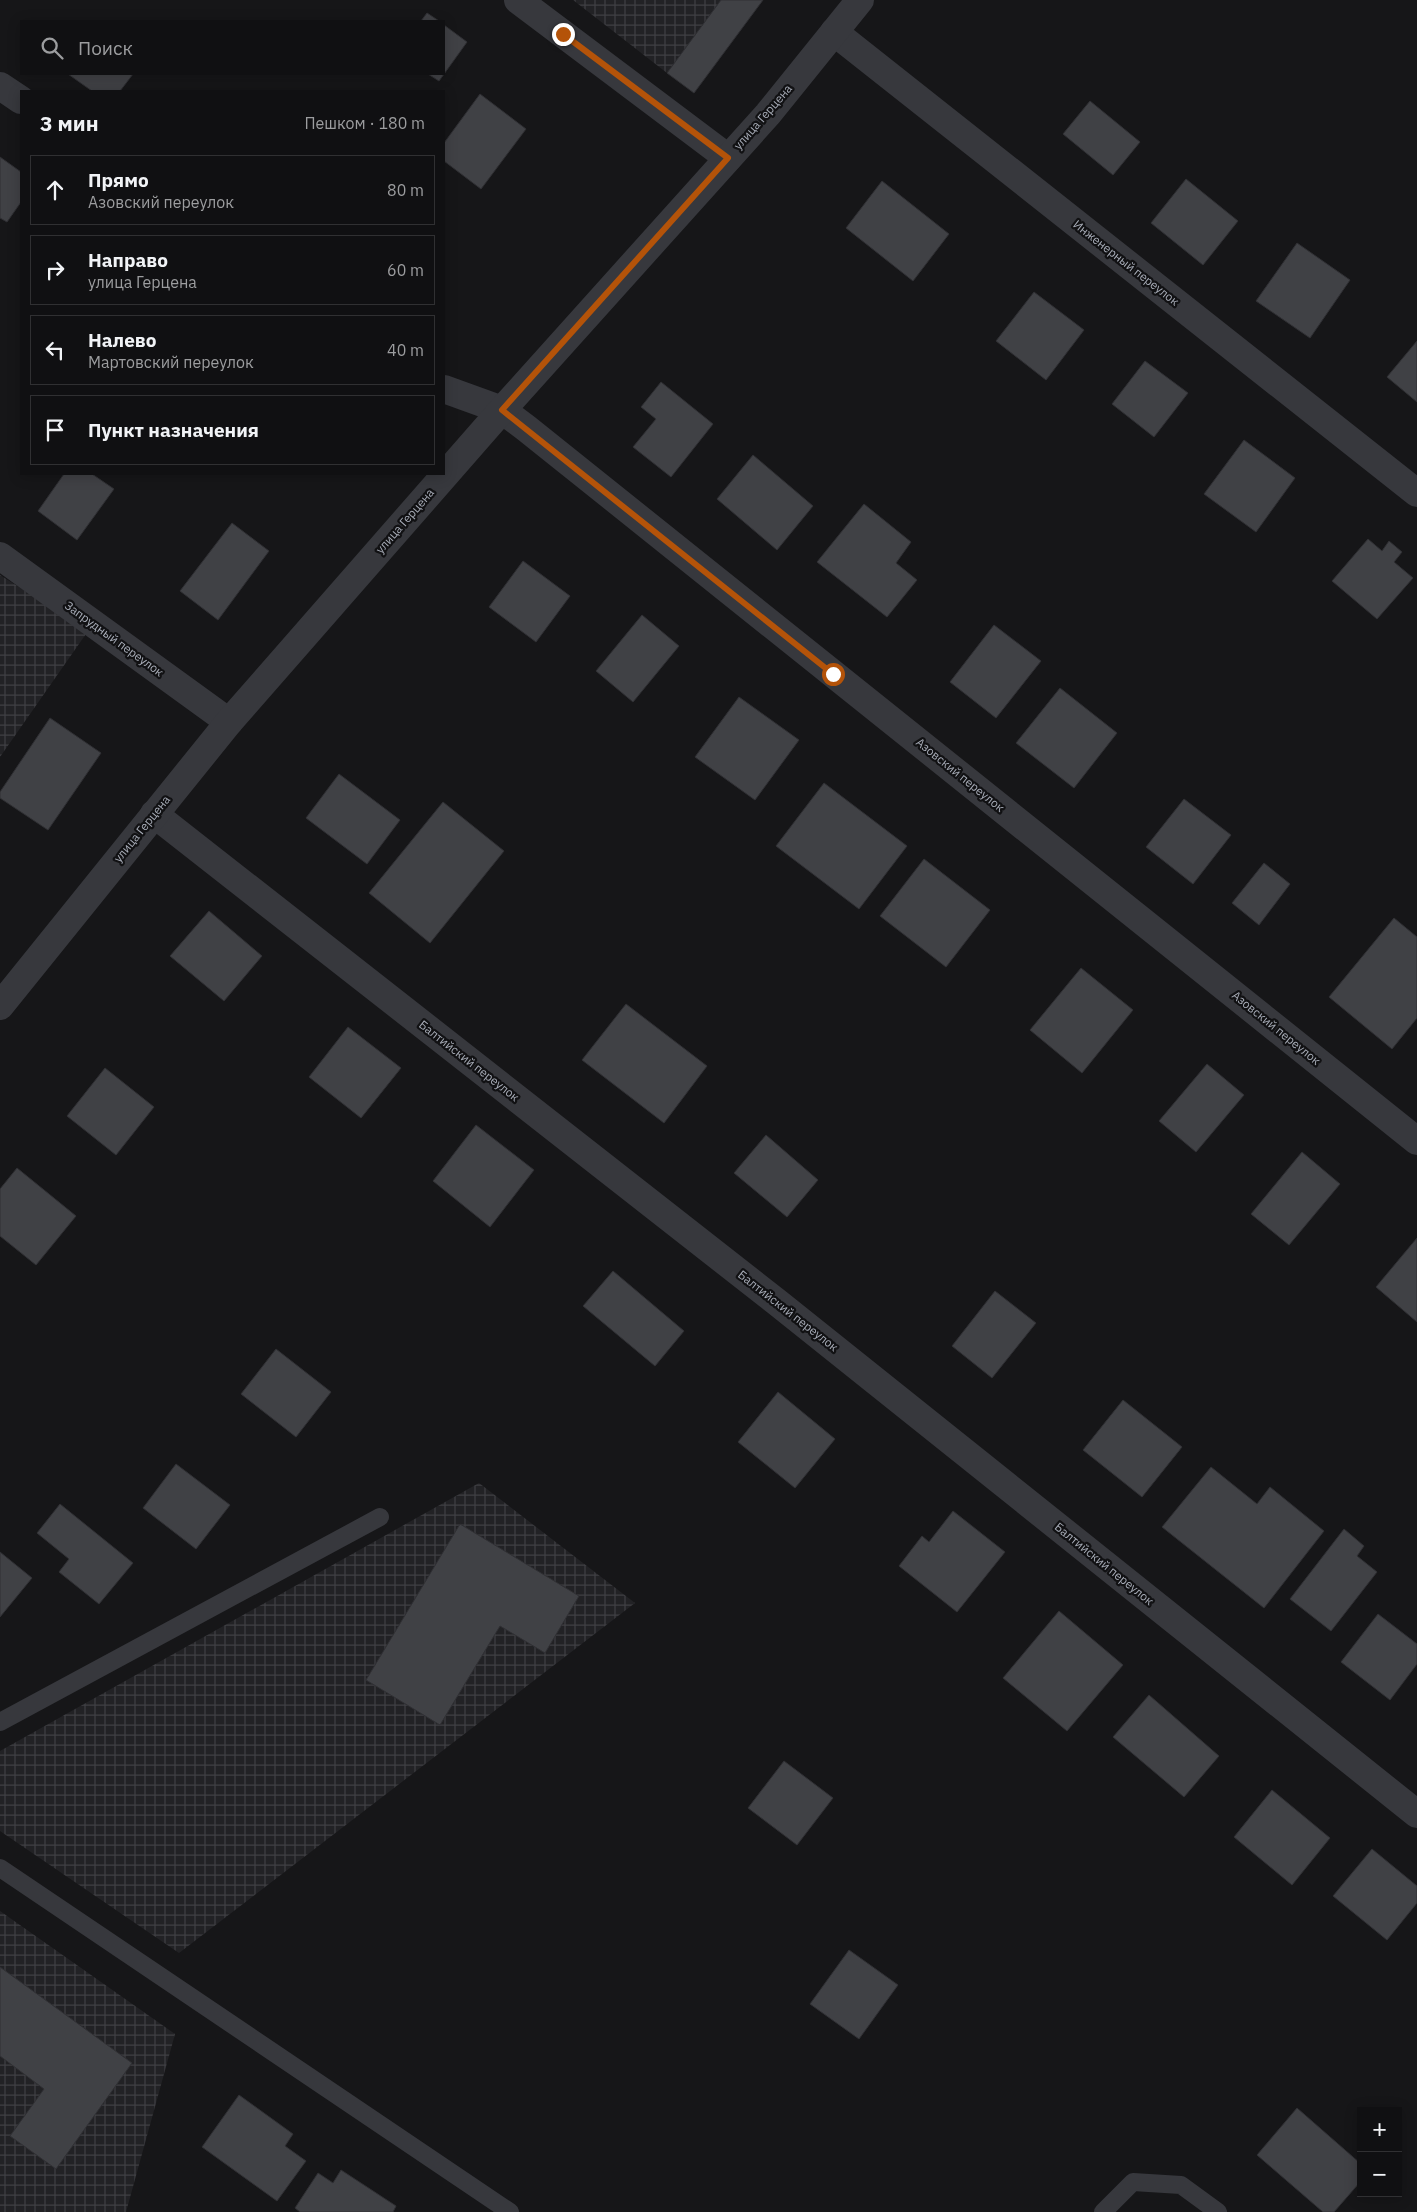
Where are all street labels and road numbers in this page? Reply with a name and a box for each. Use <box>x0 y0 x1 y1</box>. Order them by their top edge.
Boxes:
street label: улица Герцена <box>730 80 795 152</box>
street label: Инженерный переулок <box>1070 217 1183 309</box>
street label: улица Герцена <box>372 484 437 556</box>
street label: Запрудный переулок <box>62 598 167 680</box>
street label: Азовский переулок <box>913 734 1008 815</box>
street label: улица Герцена <box>110 792 174 865</box>
street label: Азовский переулок <box>1229 987 1324 1068</box>
street label: Балтийский переулок <box>416 1017 523 1105</box>
street label: Балтийский переулок <box>735 1267 842 1355</box>
street label: Балтийский переулок <box>1052 1519 1157 1608</box>

